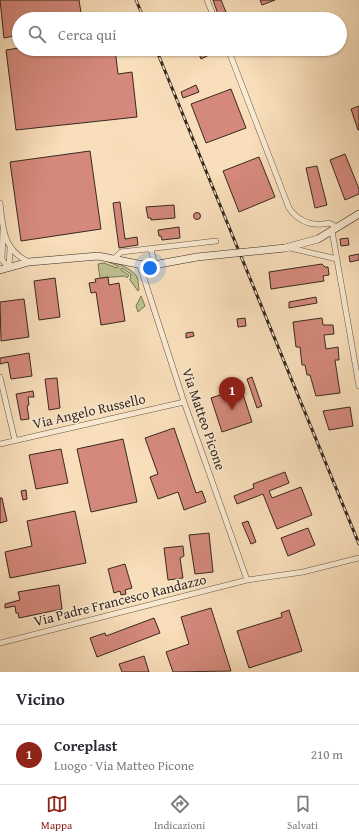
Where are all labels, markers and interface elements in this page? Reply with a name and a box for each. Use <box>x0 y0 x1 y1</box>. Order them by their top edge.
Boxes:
search box <box>12 12 347 56</box>
icon: search <box>26 23 48 45</box>
text: Cerca qui <box>58 24 116 45</box>
your location <box>140 258 160 278</box>
street label: Via Matteo Picone <box>177 365 231 473</box>
pin: 1 <box>219 377 245 410</box>
street label: Via Angelo Russello <box>31 388 147 434</box>
street label: Via Padre Francesco Randazzo <box>32 569 208 631</box>
text: Vicino <box>16 686 65 711</box>
text: Coreplast <box>54 735 118 756</box>
text: 1 <box>26 745 32 764</box>
text: 210 m <box>311 745 343 764</box>
text: Luogo · Via Matteo Picone <box>54 756 194 775</box>
tab: Mappa <box>41 793 72 833</box>
tab: Indicazioni <box>154 793 205 833</box>
tab: Salvati <box>287 793 318 833</box>

